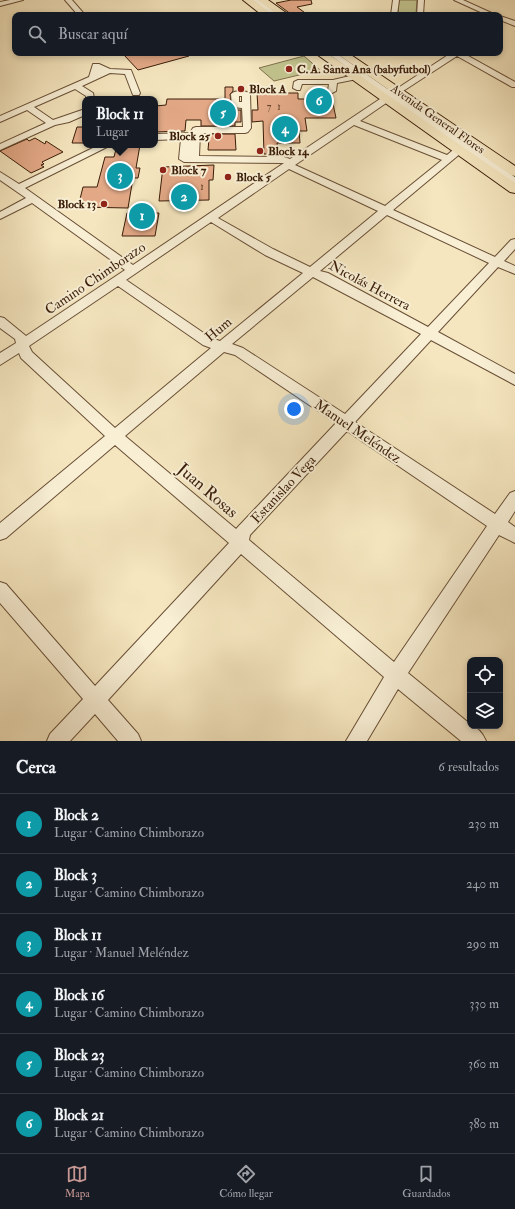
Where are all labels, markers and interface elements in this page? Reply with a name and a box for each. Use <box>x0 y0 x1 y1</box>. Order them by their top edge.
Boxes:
search box <box>12 12 503 56</box>
icon: search <box>26 23 48 45</box>
text: Buscar aquí <box>58 25 127 44</box>
place label: C. A. Santa Ana (babyfutbol) <box>297 62 431 77</box>
marker: C. A. Santa Ana (babyfutbol) <box>284 64 294 74</box>
street label: Avenida General Flores <box>387 81 488 157</box>
place label: Block A <box>249 82 287 97</box>
marker: Block A <box>236 84 246 94</box>
pin: 6 <box>306 86 332 116</box>
popup <box>82 96 158 148</box>
pin: 5 <box>210 98 236 128</box>
house number: 7 <box>267 101 272 113</box>
house number: 1 <box>277 101 281 113</box>
text: Block 11 <box>96 105 144 124</box>
pin: 4 <box>272 114 298 144</box>
text: Lugar <box>96 124 129 140</box>
place label: Block 25 <box>169 129 211 144</box>
marker: Block 25 <box>213 131 223 141</box>
place label: Block 14 <box>268 144 310 159</box>
marker: Block 14 <box>255 146 265 156</box>
pin: 3 <box>107 161 133 191</box>
place label: Block 7 <box>171 163 207 178</box>
marker: Block 7 <box>158 165 168 175</box>
place label: Block 5 <box>236 170 272 185</box>
marker: Block 5 <box>223 172 233 182</box>
house number: 1 <box>200 181 204 193</box>
pin: 2 <box>171 182 197 212</box>
place label: Block 13 <box>57 197 96 212</box>
marker: Block 13 <box>99 199 109 209</box>
pin: 1 <box>129 201 155 231</box>
street label: Camino Chimborazo <box>42 238 149 318</box>
street label: Nicolás Herrera <box>326 257 414 314</box>
street label: Hum <box>202 313 235 345</box>
street label: Manuel Meléndez <box>311 396 405 467</box>
your location <box>284 399 304 419</box>
street label: Estanislao Vega <box>247 451 319 527</box>
street label: Juan Rosas <box>172 458 242 523</box>
map controls <box>467 657 503 729</box>
button: locate <box>467 657 503 693</box>
button: layers <box>467 693 503 729</box>
text: Cerca <box>16 757 56 778</box>
text: 6 resultados <box>438 759 499 775</box>
text: Block 2 <box>54 806 99 825</box>
text: 1 <box>27 816 31 832</box>
text: 230 m <box>468 816 499 832</box>
text: Lugar · Camino Chimborazo <box>54 825 204 841</box>
text: Block 3 <box>54 866 97 885</box>
text: 2 <box>26 876 32 892</box>
text: 240 m <box>466 876 499 892</box>
text: Lugar · Camino Chimborazo <box>54 885 204 901</box>
text: Block 11 <box>54 926 102 945</box>
text: 3 <box>27 936 32 952</box>
text: 290 m <box>466 936 499 952</box>
text: Lugar · Manuel Meléndez <box>54 945 189 961</box>
text: Block 16 <box>54 986 104 1005</box>
text: 4 <box>25 996 33 1012</box>
text: 330 m <box>470 996 499 1012</box>
text: Lugar · Camino Chimborazo <box>54 1005 204 1021</box>
text: Block 23 <box>54 1046 105 1065</box>
text: 5 <box>26 1056 32 1072</box>
text: 360 m <box>468 1056 499 1072</box>
text: Lugar · Camino Chimborazo <box>54 1065 204 1081</box>
text: Block 21 <box>54 1106 104 1125</box>
text: 6 <box>26 1116 32 1132</box>
text: 380 m <box>468 1116 499 1132</box>
text: Lugar · Camino Chimborazo <box>54 1125 204 1141</box>
tab: Mapa <box>65 1163 90 1200</box>
tab: Cómo llegar <box>219 1163 273 1200</box>
tab: Guardados <box>402 1163 450 1200</box>

